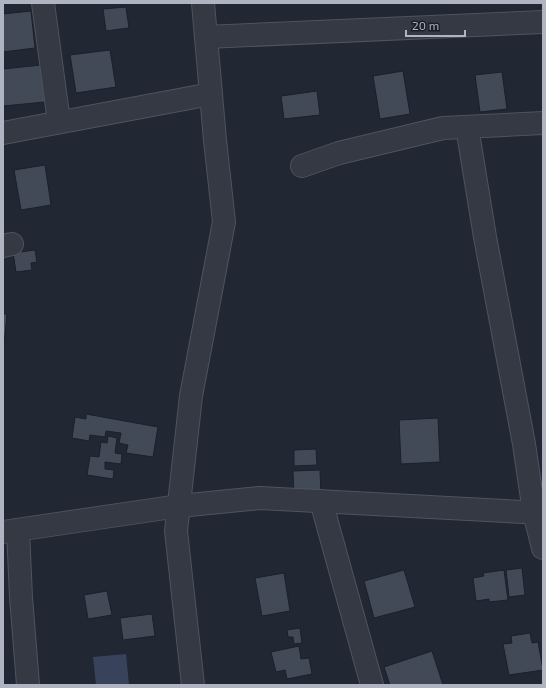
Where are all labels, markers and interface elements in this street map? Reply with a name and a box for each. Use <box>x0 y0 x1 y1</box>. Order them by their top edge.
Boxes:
scale bar <box>406 12 465 38</box>
text: 20 m <box>412 18 439 32</box>

